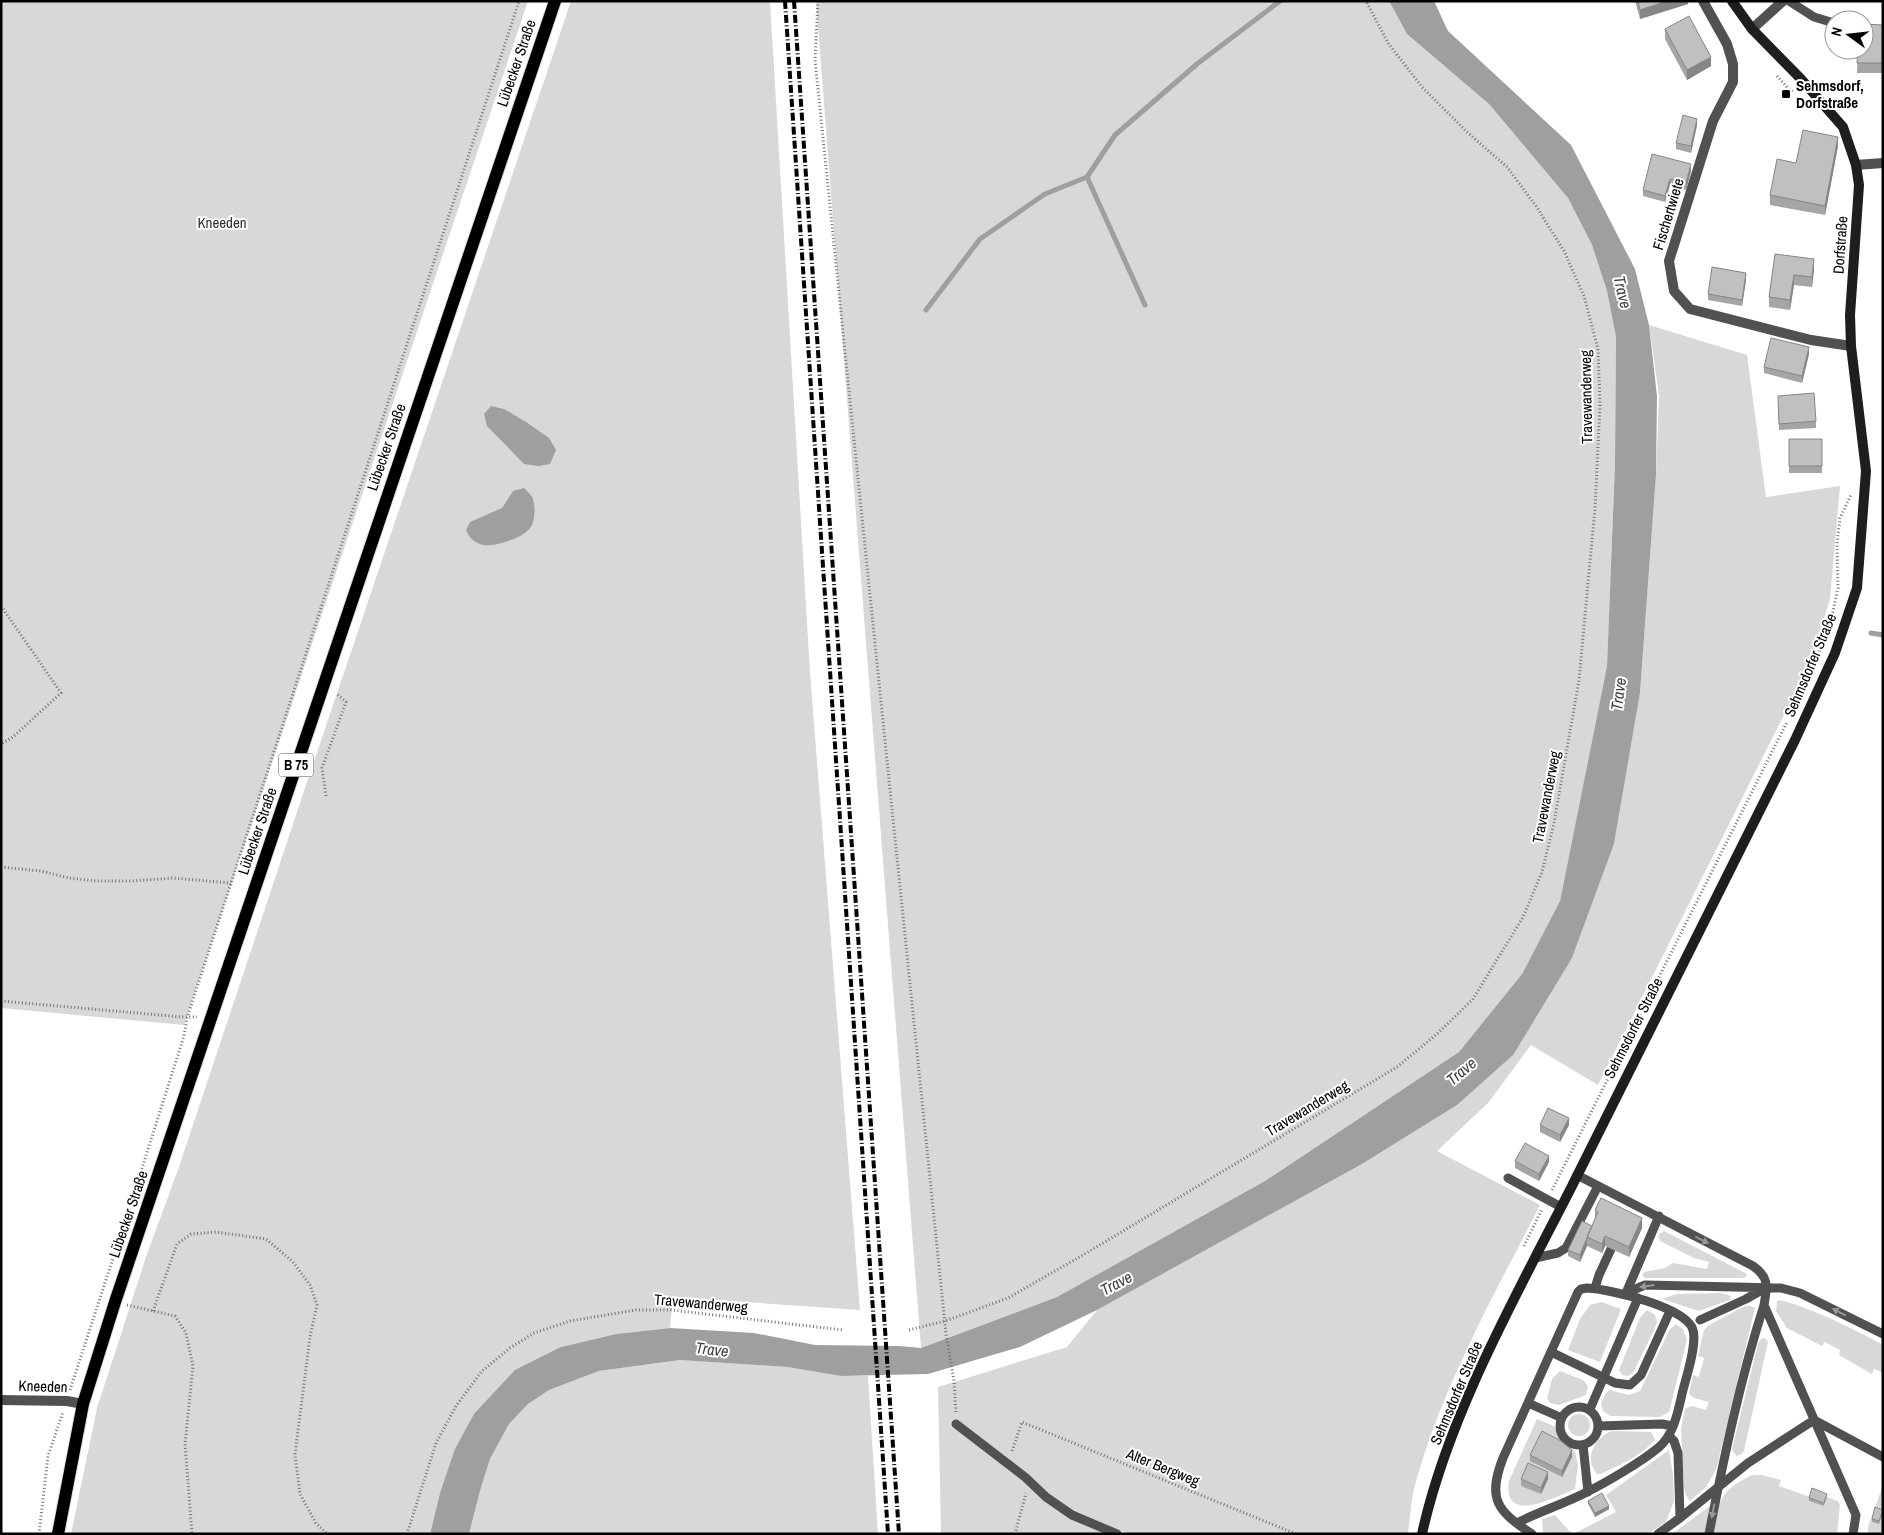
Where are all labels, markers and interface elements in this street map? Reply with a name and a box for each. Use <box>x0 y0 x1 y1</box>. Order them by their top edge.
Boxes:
north arrow <box>1824 10 1874 60</box>
street label: Lübecker Straße <box>491 16 541 109</box>
text: N <box>1827 25 1846 38</box>
place label: Sehmsdorf, Dorfstraße <box>1796 75 1864 113</box>
marker: Sehmsdorf, Dorfstraße <box>1780 88 1792 100</box>
street label: Fischertwiete <box>1647 175 1689 252</box>
park label: Kneeden <box>197 212 247 233</box>
street label: Dorfstraße <box>1827 215 1853 275</box>
water label: Trave <box>1609 273 1637 311</box>
street label: Travewanderweg <box>1575 350 1597 444</box>
street label: Lübecker Straße <box>361 400 411 493</box>
street label: Sehmsdorfer Straße <box>1779 610 1841 720</box>
water label: Trave <box>1605 676 1631 712</box>
street label: Travewanderweg <box>1527 749 1565 845</box>
road number: B 75 <box>278 754 314 776</box>
street label: Lübecker Straße <box>232 784 282 877</box>
street label: Sehmsdorfer Straße <box>1599 974 1668 1082</box>
water label: Trave <box>1441 1052 1481 1090</box>
street label: Travewanderweg <box>1261 1075 1353 1141</box>
street label: Lübecker Straße <box>103 1167 153 1260</box>
one-way arrow <box>1695 1236 1709 1244</box>
water label: Trave <box>1096 1266 1136 1300</box>
one-way arrow <box>1638 1282 1654 1290</box>
street label: Travewanderweg <box>653 1288 749 1318</box>
one-way arrow <box>1832 1308 1847 1316</box>
water label: Trave <box>694 1336 730 1362</box>
street label: Sehmsdorfer Straße <box>1425 1338 1487 1448</box>
street label: Kneeden <box>18 1375 68 1397</box>
street label: Alter Bergweg <box>1122 1442 1203 1491</box>
one-way arrow <box>1709 1503 1717 1518</box>

